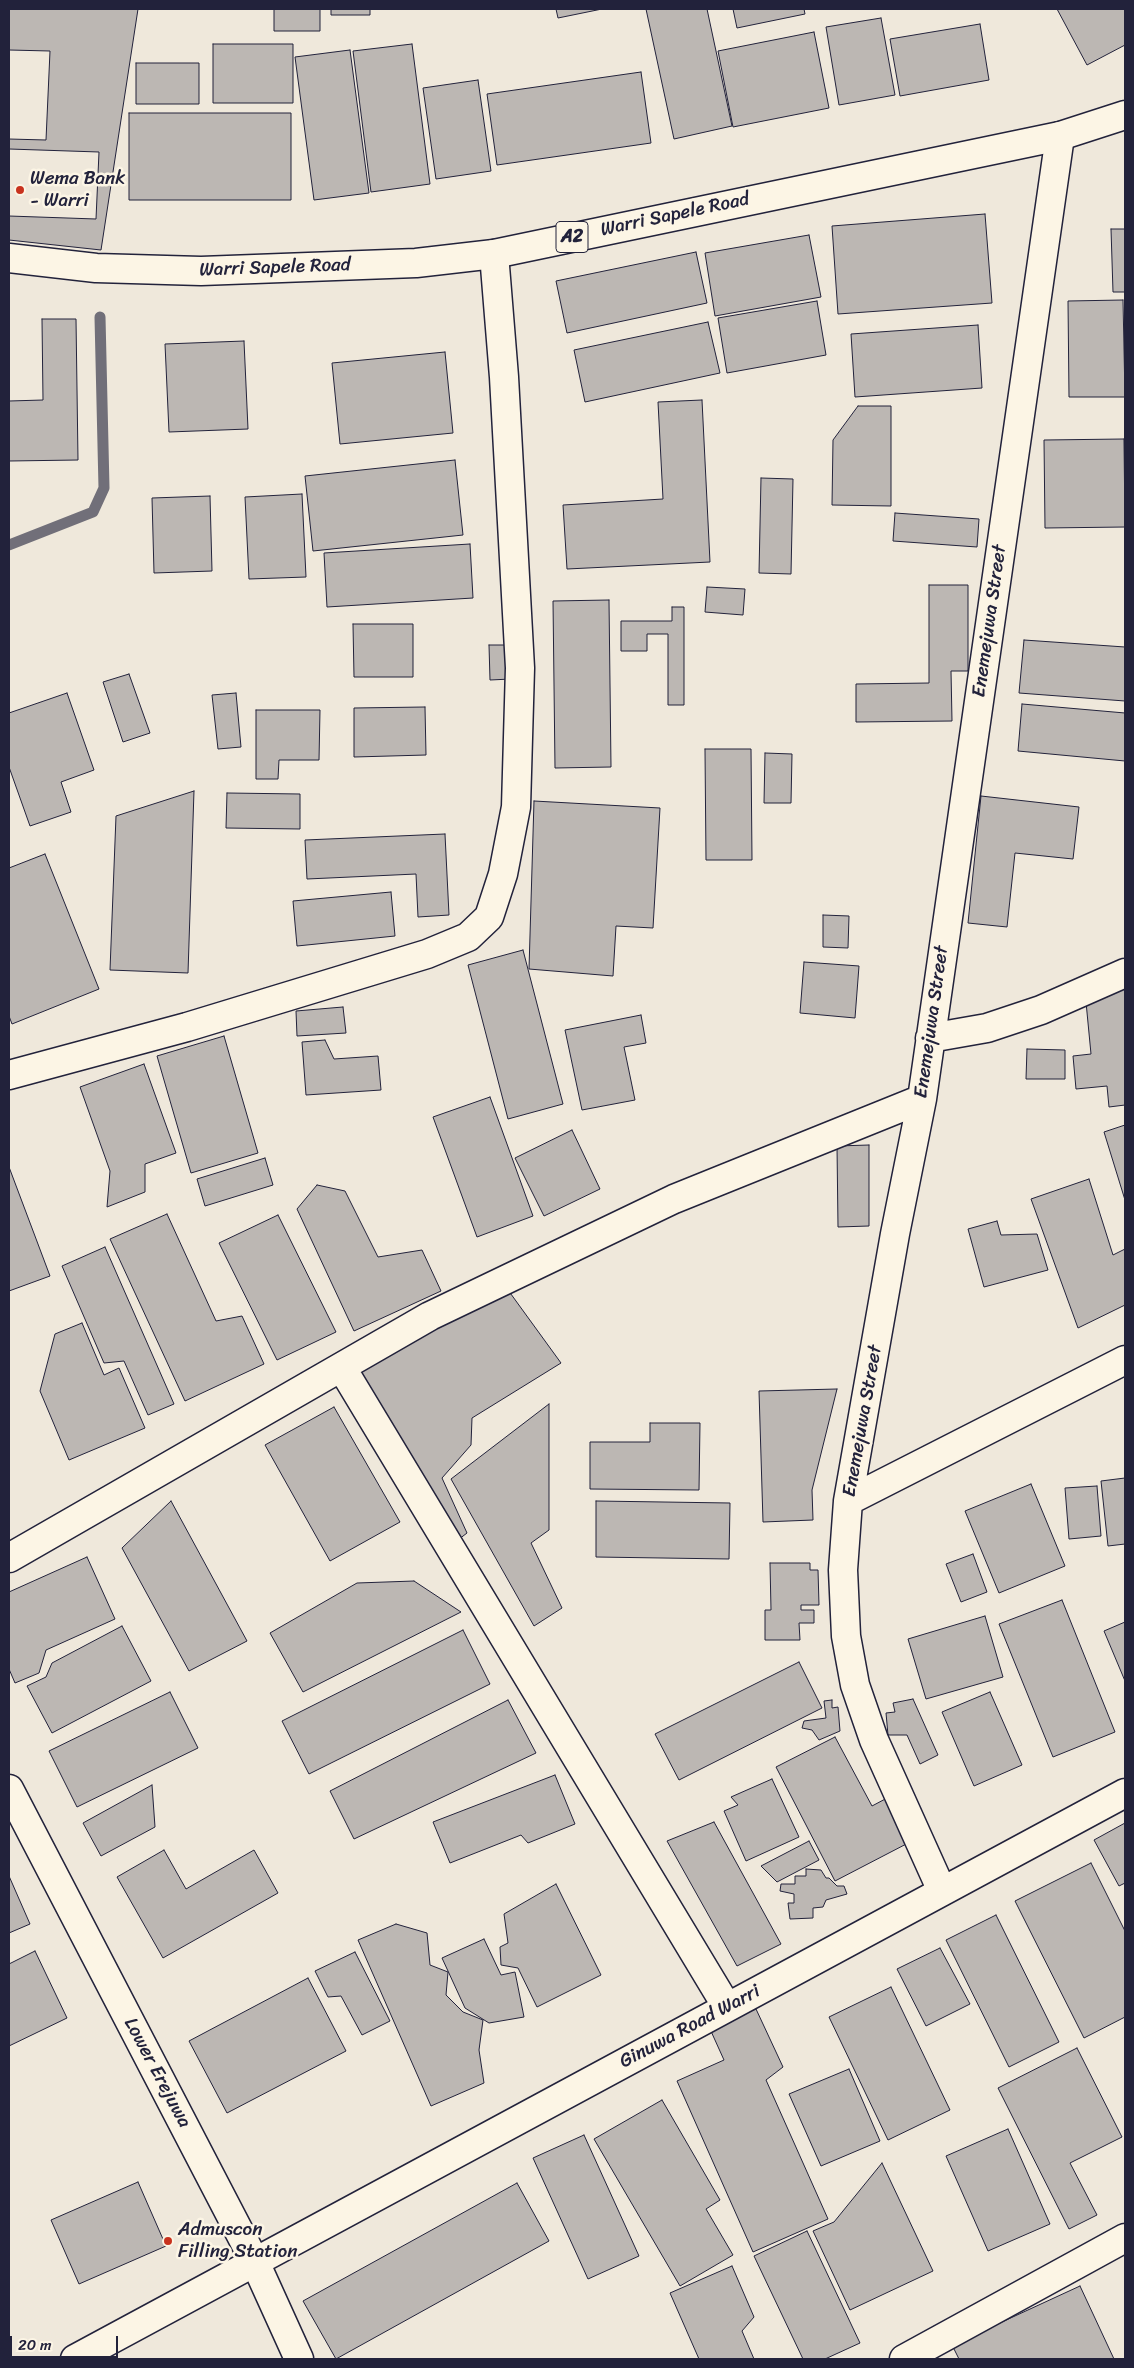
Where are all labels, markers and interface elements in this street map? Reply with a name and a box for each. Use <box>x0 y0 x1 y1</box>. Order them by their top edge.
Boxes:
place label: Wema Bank - Warri <box>30 168 125 212</box>
marker: Wema Bank - Warri <box>14 184 26 196</box>
street label: Warri Sapele Road <box>599 188 751 242</box>
road number: A2 <box>556 222 588 252</box>
street label: Warri Sapele Road <box>199 254 351 282</box>
street label: Enemejuwa Street <box>968 543 1012 699</box>
street label: Enemejuwa Street <box>910 944 954 1100</box>
street label: Enemejuwa Street <box>838 1343 888 1499</box>
street label: Ginuwa Road Warri <box>616 1980 764 2074</box>
street label: Lower Erejuwa <box>118 2014 196 2132</box>
place label: Admuscon Filling Station <box>178 2219 298 2263</box>
marker: Admuscon Filling Station <box>162 2235 174 2247</box>
scale bar <box>12 2326 120 2358</box>
text: 20 m <box>18 2332 52 2358</box>

